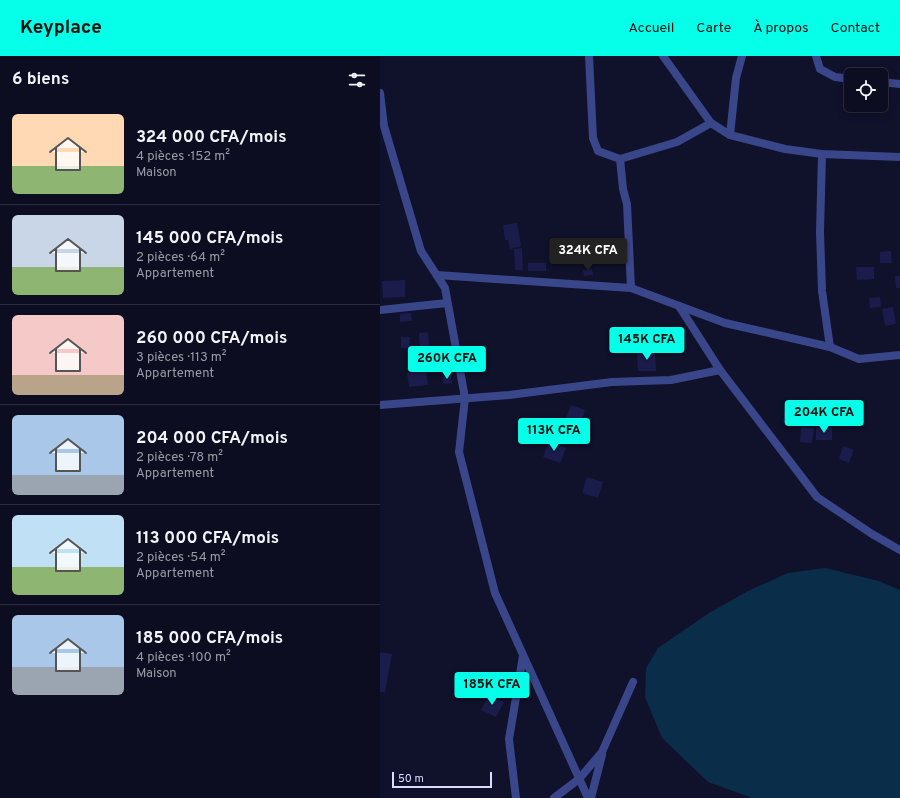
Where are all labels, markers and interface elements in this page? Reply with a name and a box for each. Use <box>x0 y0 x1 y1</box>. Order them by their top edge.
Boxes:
text: Keyplace <box>20 16 102 40</box>
text: Accueil <box>628 20 674 37</box>
text: Carte <box>696 20 731 37</box>
text: À propos <box>753 20 809 37</box>
text: Contact <box>831 20 880 37</box>
map controls <box>844 68 888 112</box>
button: locate <box>844 68 888 112</box>
text: 6 biens <box>12 69 69 91</box>
icon: filters <box>346 69 368 91</box>
text: 324 000 CFA/mois <box>136 127 287 149</box>
icon: home <box>44 130 92 178</box>
text: 4 pièces · 152 m² <box>136 149 230 165</box>
text: Maison <box>136 165 177 181</box>
text: 145 000 CFA/mois <box>136 228 283 250</box>
icon: home <box>44 231 92 279</box>
pin: 324K CFA <box>547 238 629 272</box>
text: 324K CFA <box>558 243 618 259</box>
text: 2 pièces · 64 m² <box>136 250 225 266</box>
text: Appartement <box>136 266 214 282</box>
pin: 145K CFA <box>606 327 688 361</box>
text: 260 000 CFA/mois <box>136 328 287 350</box>
icon: home <box>44 331 92 379</box>
text: 145K CFA <box>618 332 676 348</box>
pin: 260K CFA <box>406 346 488 380</box>
text: 3 pièces · 113 m² <box>136 350 227 366</box>
text: 260K CFA <box>417 351 477 367</box>
text: Appartement <box>136 366 214 382</box>
pin: 204K CFA <box>783 400 865 434</box>
text: 204K CFA <box>794 405 854 421</box>
pin: 113K CFA <box>513 418 595 452</box>
text: 113K CFA <box>527 423 581 439</box>
text: 204 000 CFA/mois <box>136 428 288 450</box>
icon: home <box>44 431 92 479</box>
text: 2 pièces · 78 m² <box>136 450 223 466</box>
text: Appartement <box>136 466 214 482</box>
text: 113 000 CFA/mois <box>136 528 279 550</box>
icon: home <box>44 531 92 579</box>
text: 2 pièces · 54 m² <box>136 550 226 566</box>
text: Appartement <box>136 566 214 582</box>
text: 185 000 CFA/mois <box>136 628 283 650</box>
icon: home <box>44 631 92 679</box>
text: 4 pièces · 100 m² <box>136 650 231 666</box>
text: Maison <box>136 666 177 682</box>
pin: 185K CFA <box>451 672 533 706</box>
text: 185K CFA <box>463 677 521 693</box>
scale bar <box>392 770 492 789</box>
text: 50 m <box>398 772 424 786</box>

